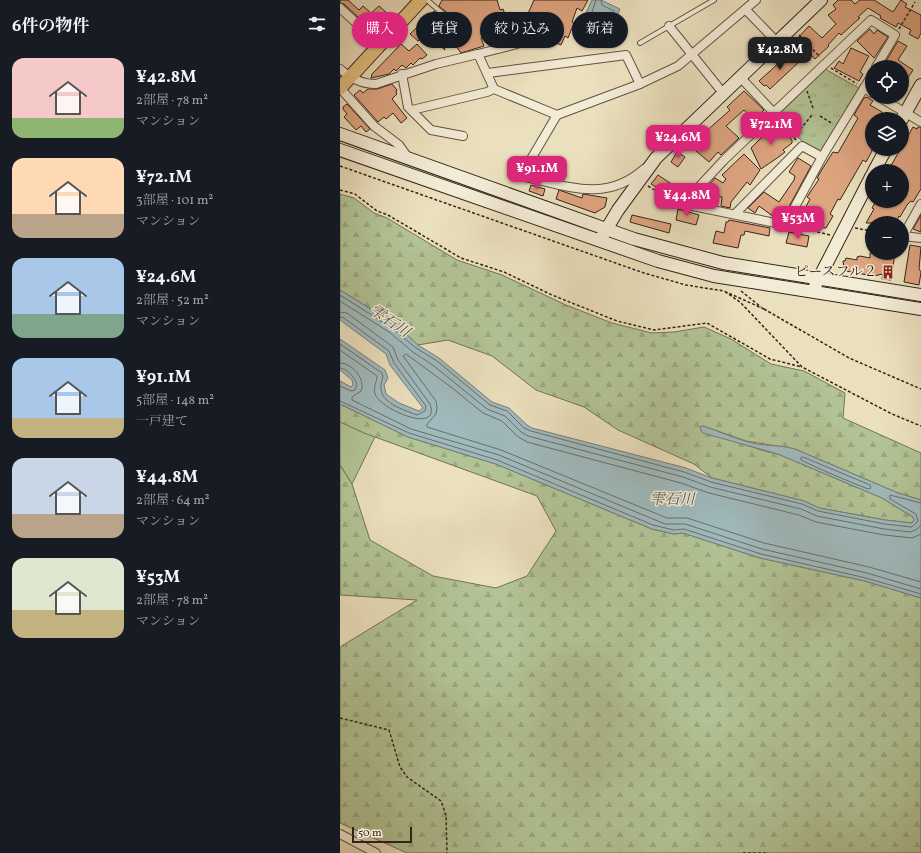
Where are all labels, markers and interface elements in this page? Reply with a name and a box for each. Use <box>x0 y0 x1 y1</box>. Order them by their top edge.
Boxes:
chip: 購入 <box>352 12 408 48</box>
chip: 賃貸 <box>416 12 472 48</box>
chip: 絞り込み <box>480 12 564 48</box>
chip: 新着 <box>572 12 628 48</box>
icon: filters <box>306 13 328 35</box>
text: 6件の物件 <box>12 15 89 38</box>
pin: ¥42.8M <box>747 37 813 71</box>
text: ¥42.8M <box>757 41 803 59</box>
map controls <box>865 60 909 260</box>
button: locate <box>865 60 909 104</box>
text: ¥42.8M <box>136 66 196 89</box>
icon: home <box>44 74 92 122</box>
text: 2部屋 · 78 m² <box>136 92 208 110</box>
pin: ¥72.1M <box>738 112 804 146</box>
button: layers <box>865 112 909 156</box>
text: マンション <box>136 113 200 131</box>
text: ¥72.1M <box>750 116 792 134</box>
pin: ¥24.6M <box>645 125 711 159</box>
text: ¥24.6M <box>655 129 701 147</box>
pin: ¥91.1M <box>504 156 570 190</box>
text: ¥91.1M <box>516 160 558 178</box>
button: + <box>865 164 909 208</box>
text: ¥72.1M <box>136 166 192 189</box>
icon: home <box>44 174 92 222</box>
pin: ¥44.8M <box>654 183 720 217</box>
text: ¥44.8M <box>663 187 711 205</box>
text: 3部屋 · 101 m² <box>136 192 213 210</box>
pin: ¥53M <box>774 206 822 240</box>
text: ¥53M <box>781 210 815 228</box>
text: マンション <box>136 213 200 231</box>
button: − <box>865 216 909 260</box>
place label: ピースフル２ <box>795 263 877 282</box>
building icon: ピースフル２ <box>880 264 896 280</box>
text: ¥24.6M <box>136 266 196 289</box>
icon: home <box>44 274 92 322</box>
text: 2部屋 · 52 m² <box>136 292 209 310</box>
water label: 雫石川 <box>364 301 415 344</box>
text: マンション <box>136 313 200 331</box>
text: ¥91.1M <box>136 366 191 389</box>
icon: home <box>44 374 92 422</box>
text: 5部屋 · 148 m² <box>136 392 214 410</box>
text: 一戸建て <box>136 413 188 431</box>
text: ¥44.8M <box>136 466 198 489</box>
icon: home <box>44 474 92 522</box>
water label: 雫石川 <box>649 490 696 511</box>
text: 2部屋 · 64 m² <box>136 492 210 510</box>
text: マンション <box>136 513 200 531</box>
text: ¥53M <box>136 566 180 589</box>
icon: home <box>44 574 92 622</box>
text: 2部屋 · 78 m² <box>136 592 208 610</box>
text: マンション <box>136 613 200 631</box>
scale bar <box>352 825 412 844</box>
text: 50 m <box>358 826 382 841</box>

